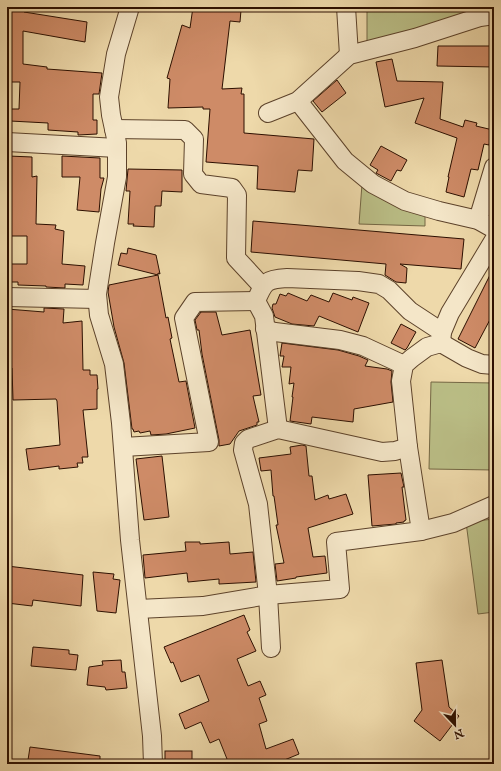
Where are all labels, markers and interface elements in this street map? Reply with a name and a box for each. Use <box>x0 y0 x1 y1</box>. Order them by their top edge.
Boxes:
north arrow <box>435 705 475 745</box>
text: N <box>451 725 466 742</box>

